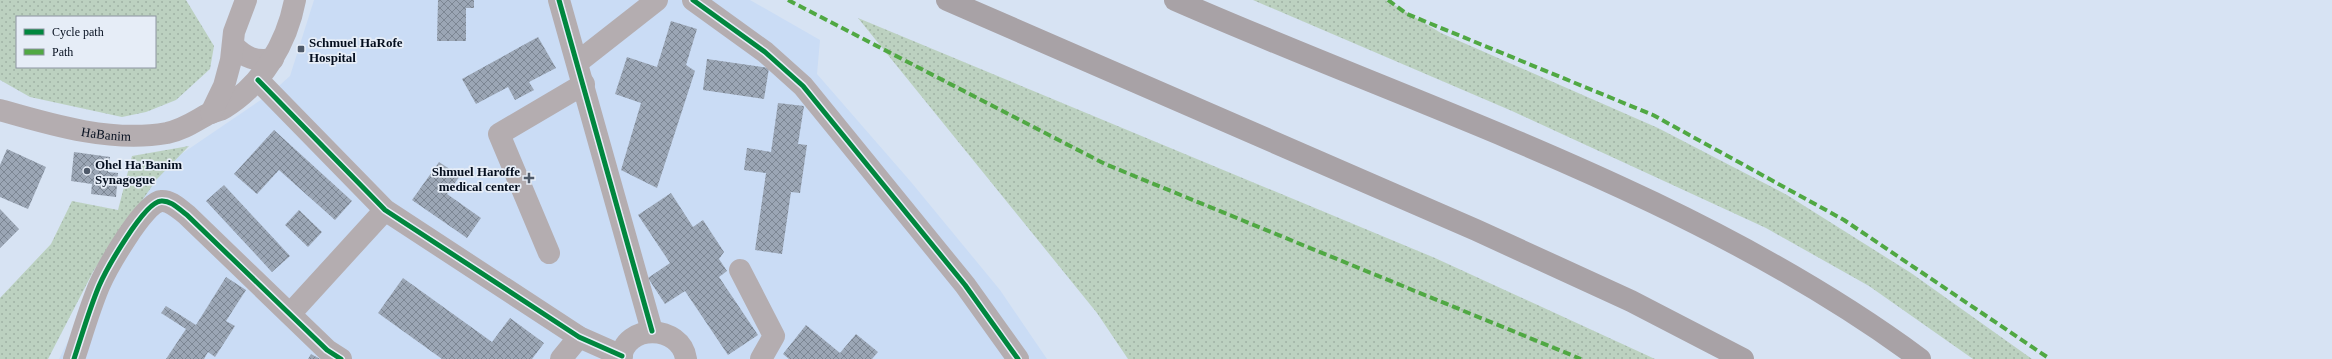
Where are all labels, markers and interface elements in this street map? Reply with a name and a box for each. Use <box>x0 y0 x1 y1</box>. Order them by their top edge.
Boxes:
legend <box>16 16 156 68</box>
text: Cycle path <box>52 25 104 39</box>
place label: Schmuel HaRofe Hospital <box>309 35 403 65</box>
marker: Schmuel HaRofe Hospital <box>296 44 306 54</box>
text: Path <box>52 45 73 59</box>
street label: HaBanim <box>80 123 131 143</box>
place label: Ohel Ha'Banim Synagogue <box>95 157 182 187</box>
place label: Shmuel Haroffe medical center <box>432 164 520 194</box>
marker: Ohel Ha'Banim Synagogue <box>82 166 92 176</box>
marker: Shmuel Haroffe medical center <box>523 172 535 184</box>

